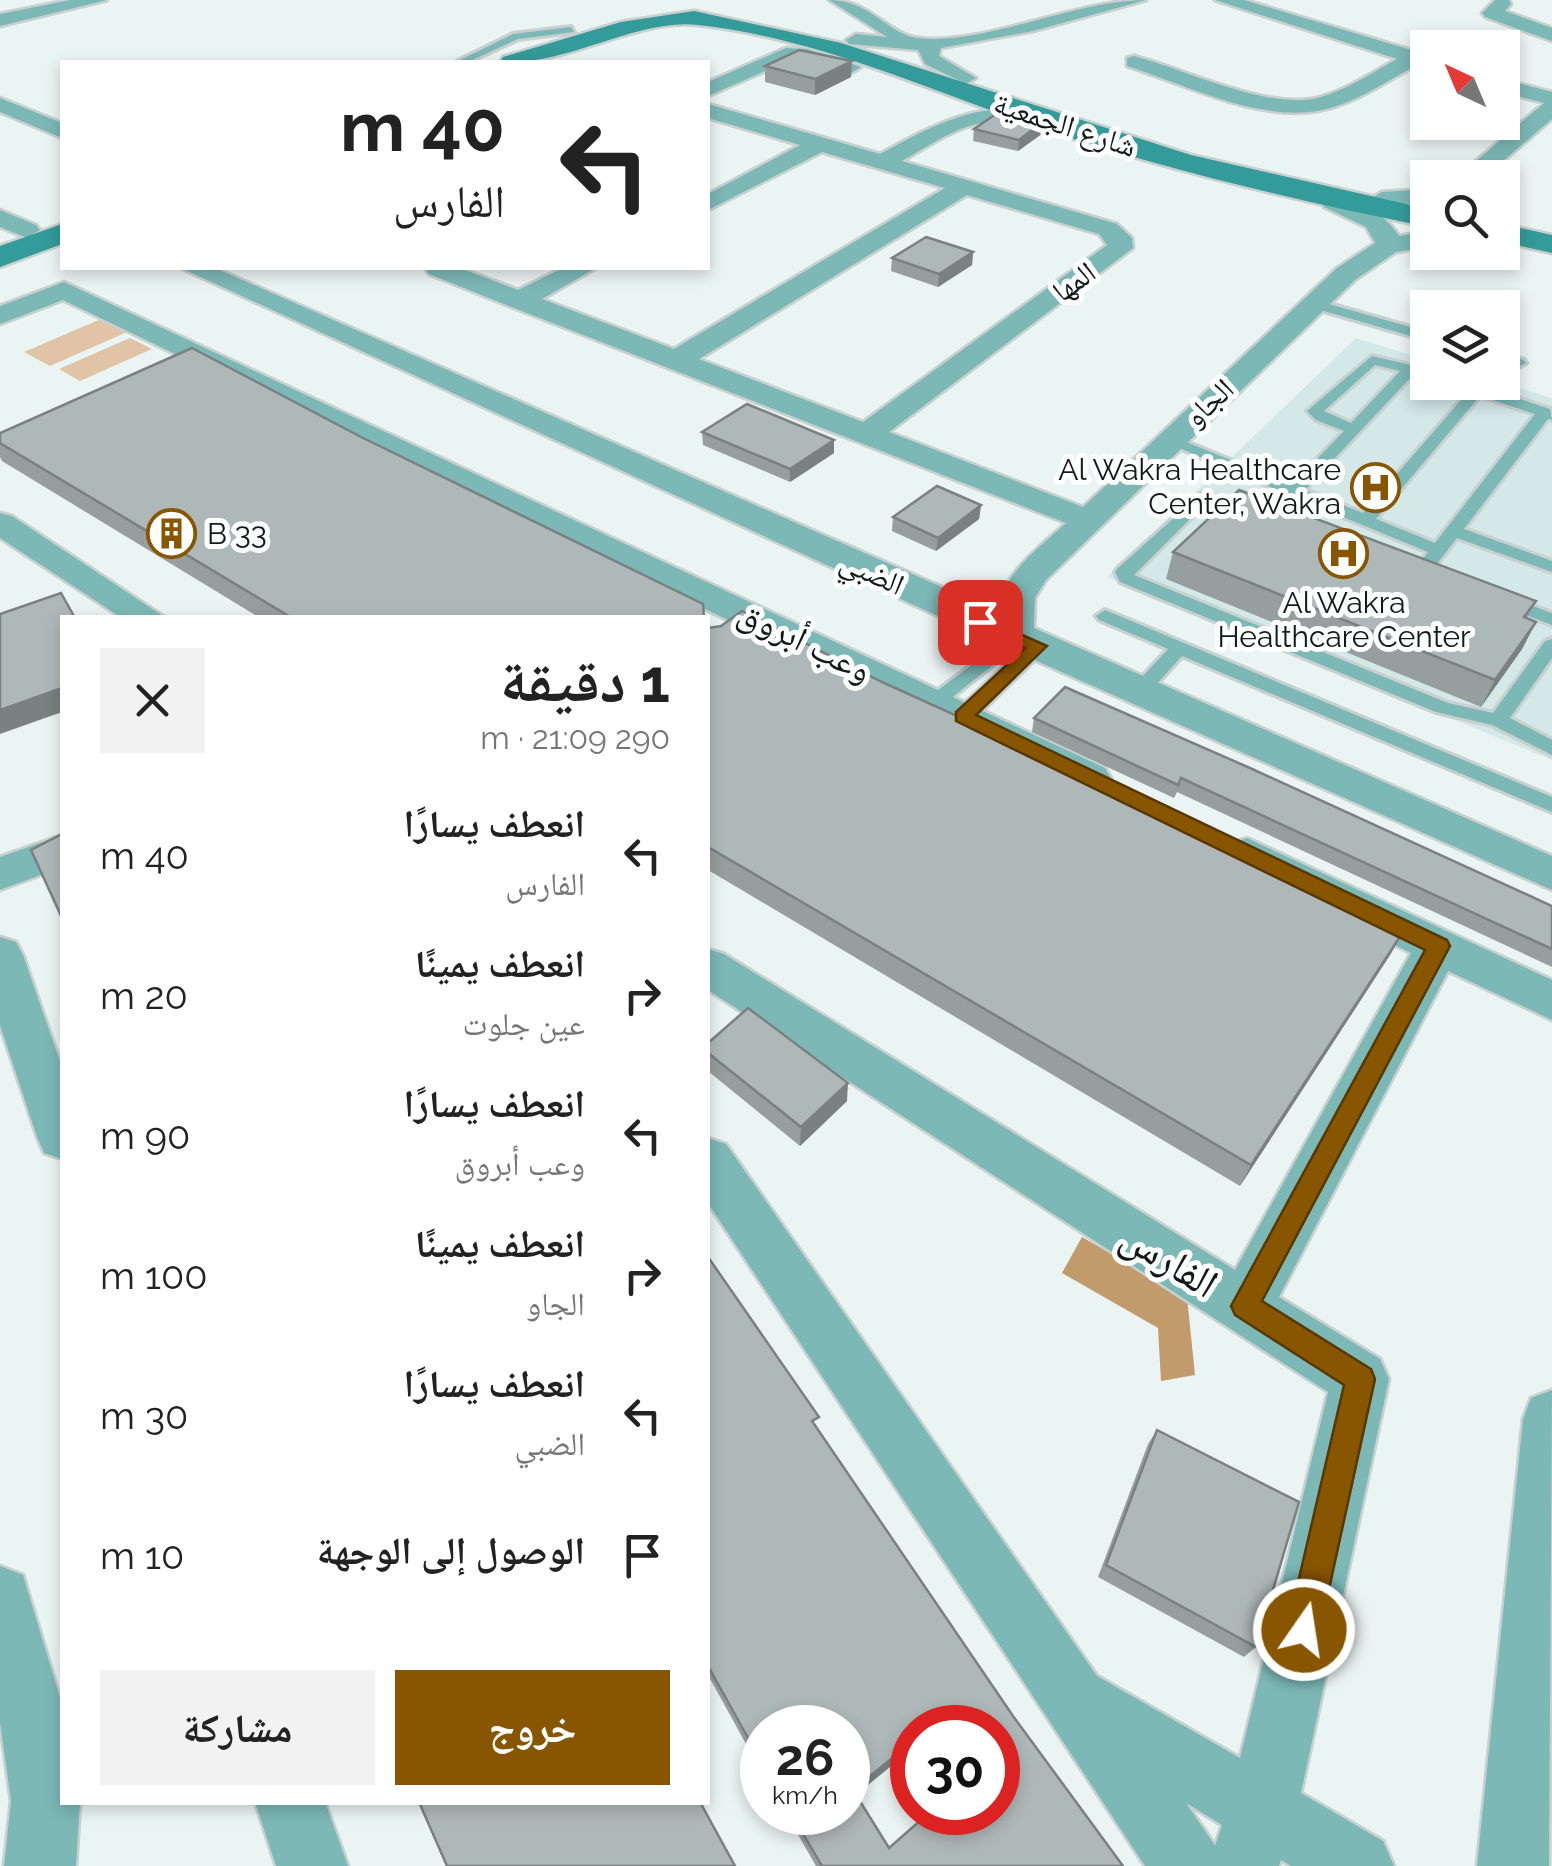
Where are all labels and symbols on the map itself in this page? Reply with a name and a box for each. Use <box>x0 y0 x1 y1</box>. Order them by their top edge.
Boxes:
north arrow <box>1410 30 1520 140</box>
street label: شارع الجمعية <box>989 85 1141 166</box>
street label: المها <box>1045 254 1102 309</box>
street label: الجاو <box>1177 371 1241 434</box>
place label: Al Wakra Healthcare Center, Wakra <box>1058 452 1341 521</box>
hospital icon: Al Wakra Healthcare Center, Wakra <box>1350 461 1402 513</box>
building icon: B 33 <box>146 508 198 560</box>
place label: B 33 <box>207 516 267 551</box>
hospital icon: Al Wakra Healthcare Center <box>1318 528 1370 580</box>
street label: الضبي <box>832 543 910 608</box>
pin <box>938 580 1023 665</box>
place label: Al Wakra Healthcare Center <box>1217 585 1471 654</box>
street label: وعب أبروق <box>732 591 878 691</box>
street label: الفارس <box>1112 1211 1227 1309</box>
position arrow <box>1252 1578 1356 1682</box>
speed limit sign: 30 <box>890 1705 1020 1835</box>

